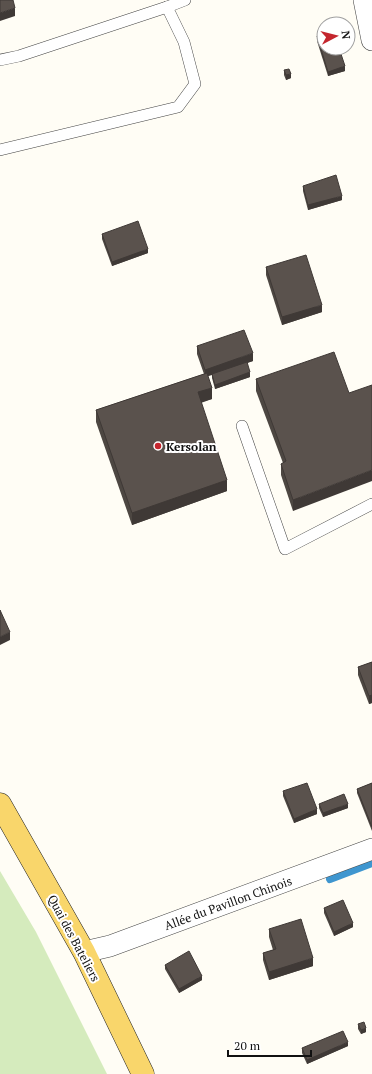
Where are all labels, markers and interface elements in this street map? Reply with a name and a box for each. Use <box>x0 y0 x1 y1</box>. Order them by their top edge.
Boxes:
north arrow <box>316 16 356 56</box>
text: N <box>338 30 353 40</box>
place label: Kersolan <box>166 439 217 454</box>
marker: Kersolan <box>153 441 163 451</box>
street label: Allée du Pavillon Chinois <box>162 873 294 933</box>
street label: Quai des Bateliers <box>45 892 103 984</box>
scale bar <box>228 1032 311 1058</box>
text: 20 m <box>234 1038 261 1053</box>

